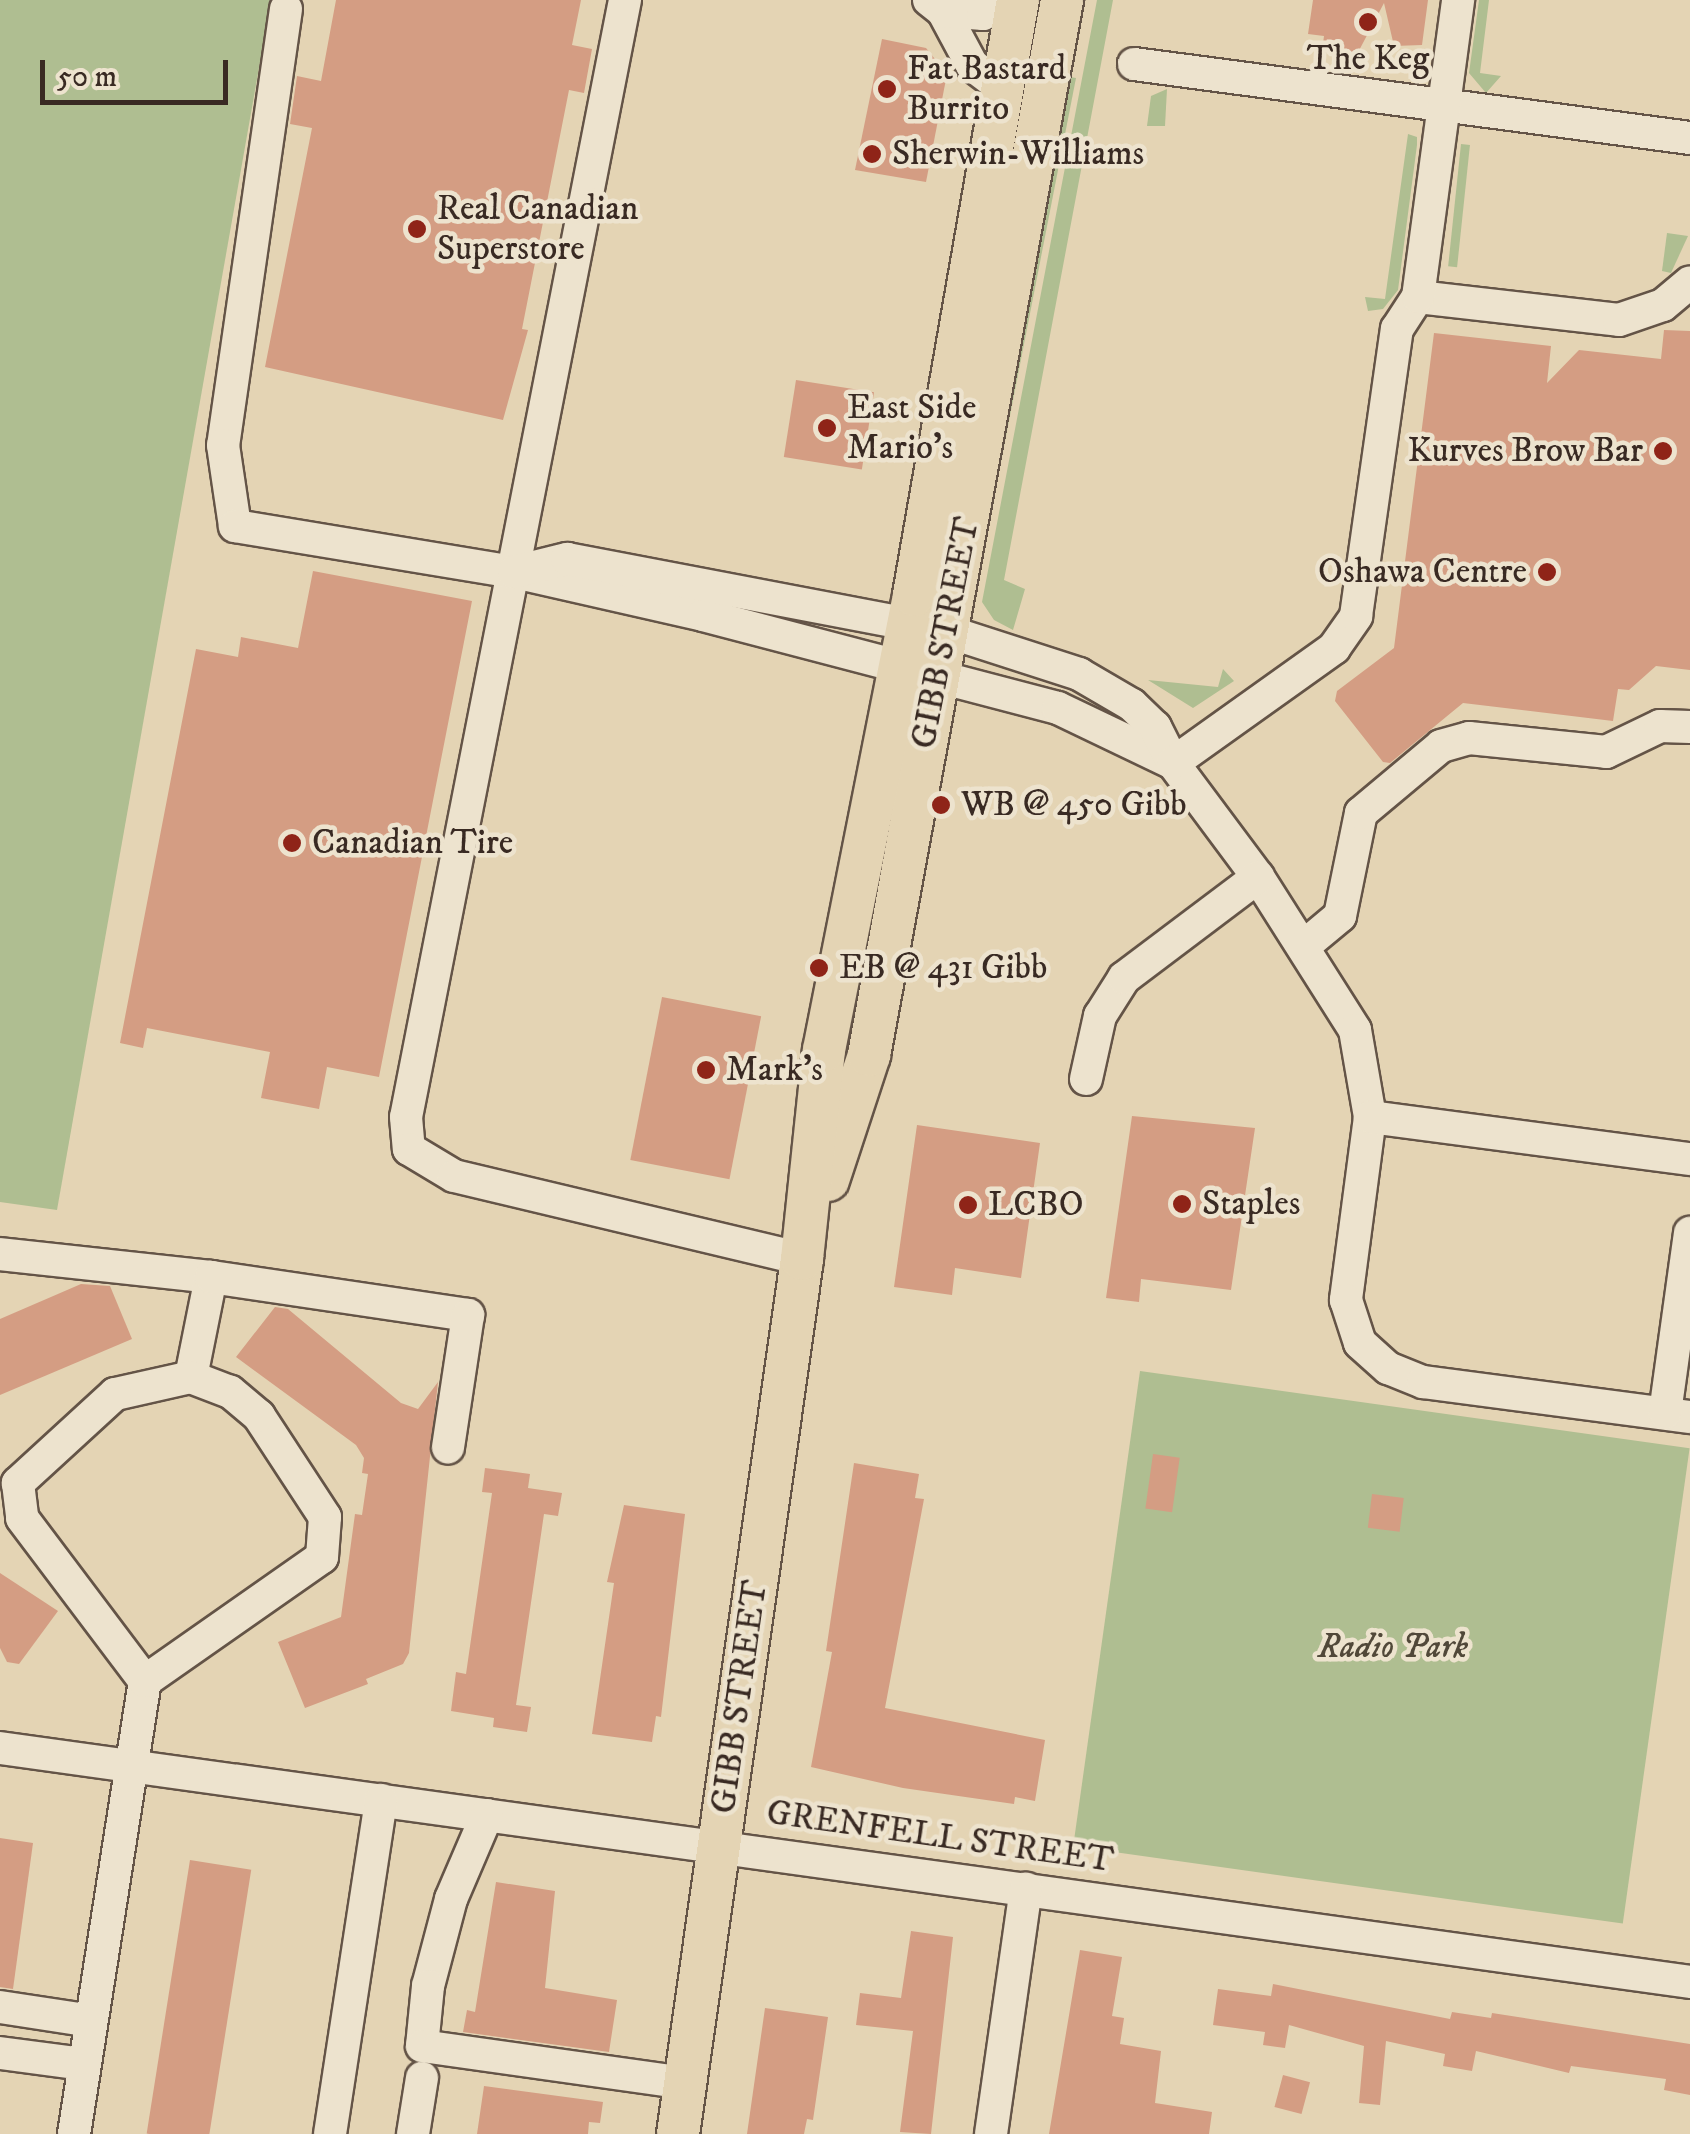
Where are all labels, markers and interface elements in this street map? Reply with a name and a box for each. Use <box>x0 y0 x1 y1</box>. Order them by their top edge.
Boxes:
marker: The Keg <box>1357 11 1379 33</box>
place label: The Keg <box>1307 38 1429 80</box>
scale bar <box>45 40 232 102</box>
place label: Fat Bastard Burrito <box>907 48 1066 130</box>
text: 50 m <box>57 59 117 96</box>
marker: Fat Bastard Burrito <box>876 78 898 100</box>
place label: Sherwin-Williams <box>892 133 1144 175</box>
marker: Sherwin-Williams <box>861 143 883 165</box>
place label: Real Canadian Superstore <box>437 188 638 270</box>
marker: Real Canadian Superstore <box>406 218 428 240</box>
place label: East Side Mario's <box>847 387 976 469</box>
marker: East Side Mario's <box>816 417 838 439</box>
place label: Kurves Brow Bar <box>1407 430 1643 472</box>
marker: Kurves Brow Bar <box>1652 440 1674 462</box>
street label: GIBB STREET <box>903 514 989 752</box>
place label: Oshawa Centre <box>1318 551 1527 593</box>
marker: Oshawa Centre <box>1536 561 1558 583</box>
place label: WB @ 450 Gibb <box>961 784 1187 826</box>
marker: WB @ 450 Gibb <box>930 794 952 816</box>
place label: Canadian Tire <box>312 822 513 864</box>
marker: Canadian Tire <box>281 832 303 854</box>
place label: EB @ 431 Gibb <box>839 947 1047 989</box>
marker: EB @ 431 Gibb <box>808 957 830 979</box>
place label: Mark's <box>726 1049 823 1091</box>
marker: Mark's <box>695 1059 717 1081</box>
place label: Staples <box>1202 1183 1300 1225</box>
place label: LCBO <box>988 1184 1083 1226</box>
marker: Staples <box>1171 1193 1193 1215</box>
marker: LCBO <box>957 1194 979 1216</box>
street label: GIBB STREET <box>703 1578 777 1816</box>
park label: Radio Park <box>1318 1626 1468 1668</box>
street label: GRENFELL STREET <box>764 1792 1116 1882</box>

